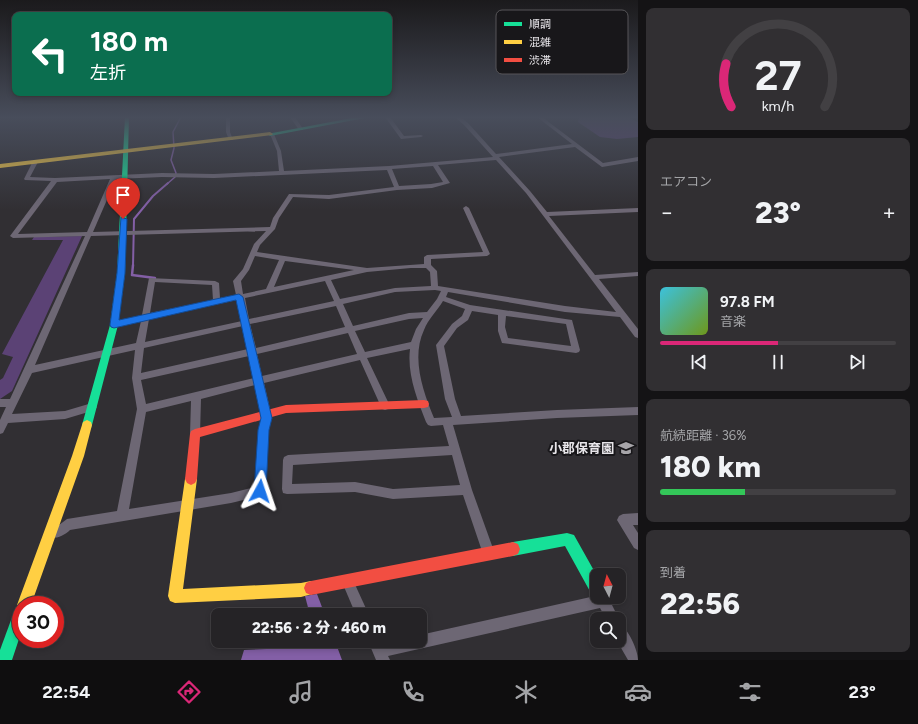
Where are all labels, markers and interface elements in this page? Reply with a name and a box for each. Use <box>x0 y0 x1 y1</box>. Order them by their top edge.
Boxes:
legend <box>496 10 628 74</box>
text: 順調 <box>529 18 551 31</box>
text: 180 m <box>90 24 168 58</box>
icon: left <box>24 28 76 80</box>
text: 混雑 <box>529 36 551 49</box>
text: 27 <box>754 50 802 100</box>
text: 渋滞 <box>529 54 551 67</box>
text: 左折 <box>90 62 126 84</box>
text: km/h <box>762 97 794 115</box>
text: エアコン <box>660 174 712 189</box>
pin <box>106 178 140 219</box>
icon: arrive <box>112 184 134 206</box>
text: 23° <box>755 194 801 231</box>
text: − <box>660 199 674 226</box>
text: + <box>882 199 896 226</box>
text: 97.8 FM <box>720 293 775 311</box>
text: 音楽 <box>720 314 746 329</box>
icon: previous <box>688 351 710 373</box>
icon: pause <box>767 351 789 373</box>
icon: next <box>846 351 868 373</box>
text: 航続距離 · 36% <box>660 428 746 443</box>
school or university icon: 小郡保育園 <box>617 439 635 457</box>
place label: 小郡保育園 <box>549 441 614 456</box>
text: 180 km <box>660 448 761 485</box>
position arrow <box>239 470 281 512</box>
text: 到着 <box>660 565 686 580</box>
north arrow <box>590 568 626 604</box>
map controls <box>590 568 626 648</box>
text: 22:56 <box>660 585 740 622</box>
speed limit sign: 30 <box>12 596 64 648</box>
button: search <box>590 612 626 648</box>
text: 22:56 · 2 分 · 460 m <box>252 619 386 637</box>
icon: directions <box>175 678 203 706</box>
icon: music <box>287 678 315 706</box>
icon: phone <box>399 678 427 706</box>
icon: climate <box>512 678 540 706</box>
icon: car <box>624 678 652 706</box>
icon: filters <box>736 678 764 706</box>
text: 22:54 <box>42 681 90 703</box>
text: 23° <box>849 681 876 703</box>

